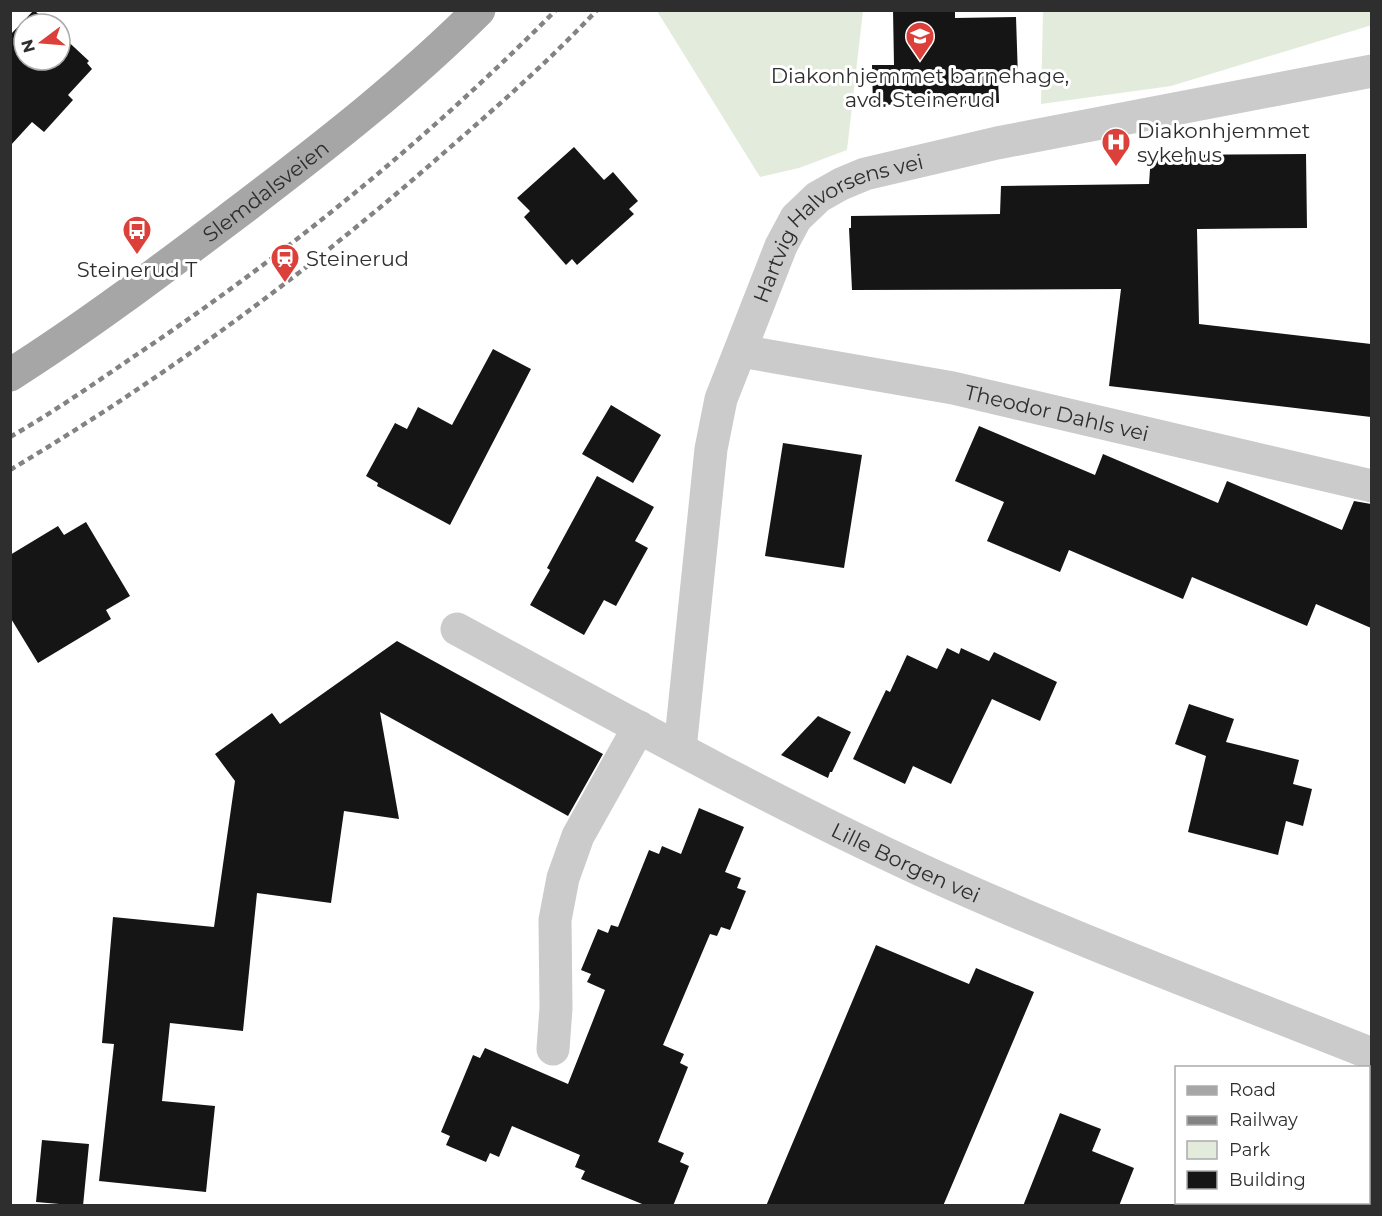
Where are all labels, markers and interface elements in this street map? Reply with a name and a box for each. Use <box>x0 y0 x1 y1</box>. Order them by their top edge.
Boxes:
north arrow <box>12 12 72 72</box>
school or university icon: Diakonhjemmet barnehage, avd. Steinerud <box>904 20 936 62</box>
text: N <box>17 37 39 55</box>
place label: Diakonhjemmet barnehage, avd. Steinerud <box>771 63 1069 112</box>
place label: Diakonhjemmet sykehus <box>1137 118 1310 167</box>
hospital icon: Diakonhjemmet sykehus <box>1100 126 1132 168</box>
street label: Slemdalsveien <box>197 135 333 247</box>
street label: Hartvig Halvorsens vei <box>748 148 926 306</box>
bus stop icon: Steinerud T <box>121 214 153 256</box>
station icon: Steinerud <box>269 242 301 284</box>
place label: Steinerud <box>306 246 409 271</box>
place label: Steinerud T <box>77 257 197 282</box>
street label: Theodor Dahls vei <box>962 379 1152 446</box>
street label: Lille Borgen vei <box>828 817 984 907</box>
legend <box>1175 1066 1370 1204</box>
text: Road <box>1229 1079 1276 1101</box>
text: Railway <box>1229 1109 1298 1131</box>
text: Park <box>1229 1139 1270 1161</box>
text: Building <box>1229 1169 1306 1191</box>

